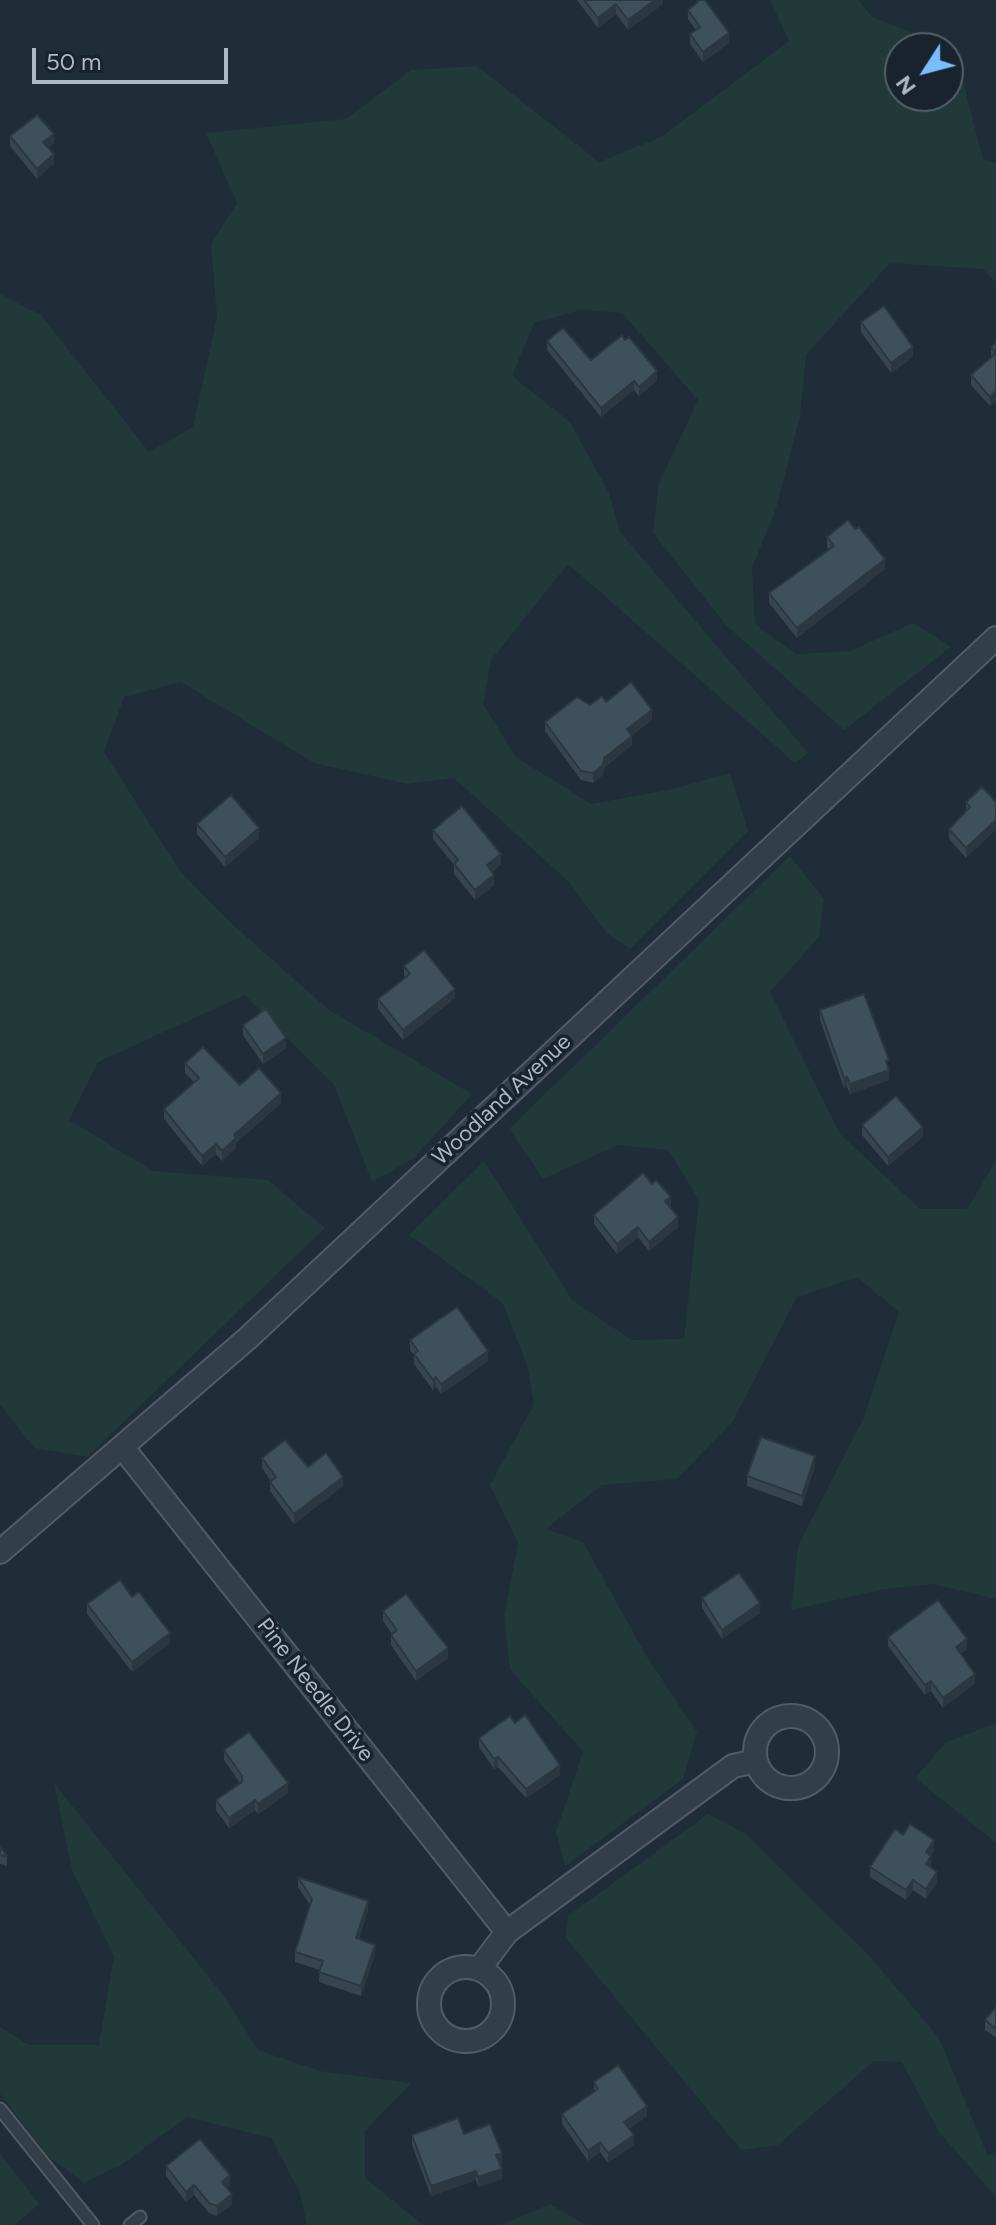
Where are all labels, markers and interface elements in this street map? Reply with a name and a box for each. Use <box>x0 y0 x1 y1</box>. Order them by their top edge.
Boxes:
scale bar <box>36 32 232 82</box>
north arrow <box>884 32 964 112</box>
text: 50 m <box>46 47 102 76</box>
text: N <box>890 70 922 100</box>
street label: Woodland Avenue <box>427 1029 577 1171</box>
street label: Pine Needle Drive <box>251 1613 379 1767</box>

